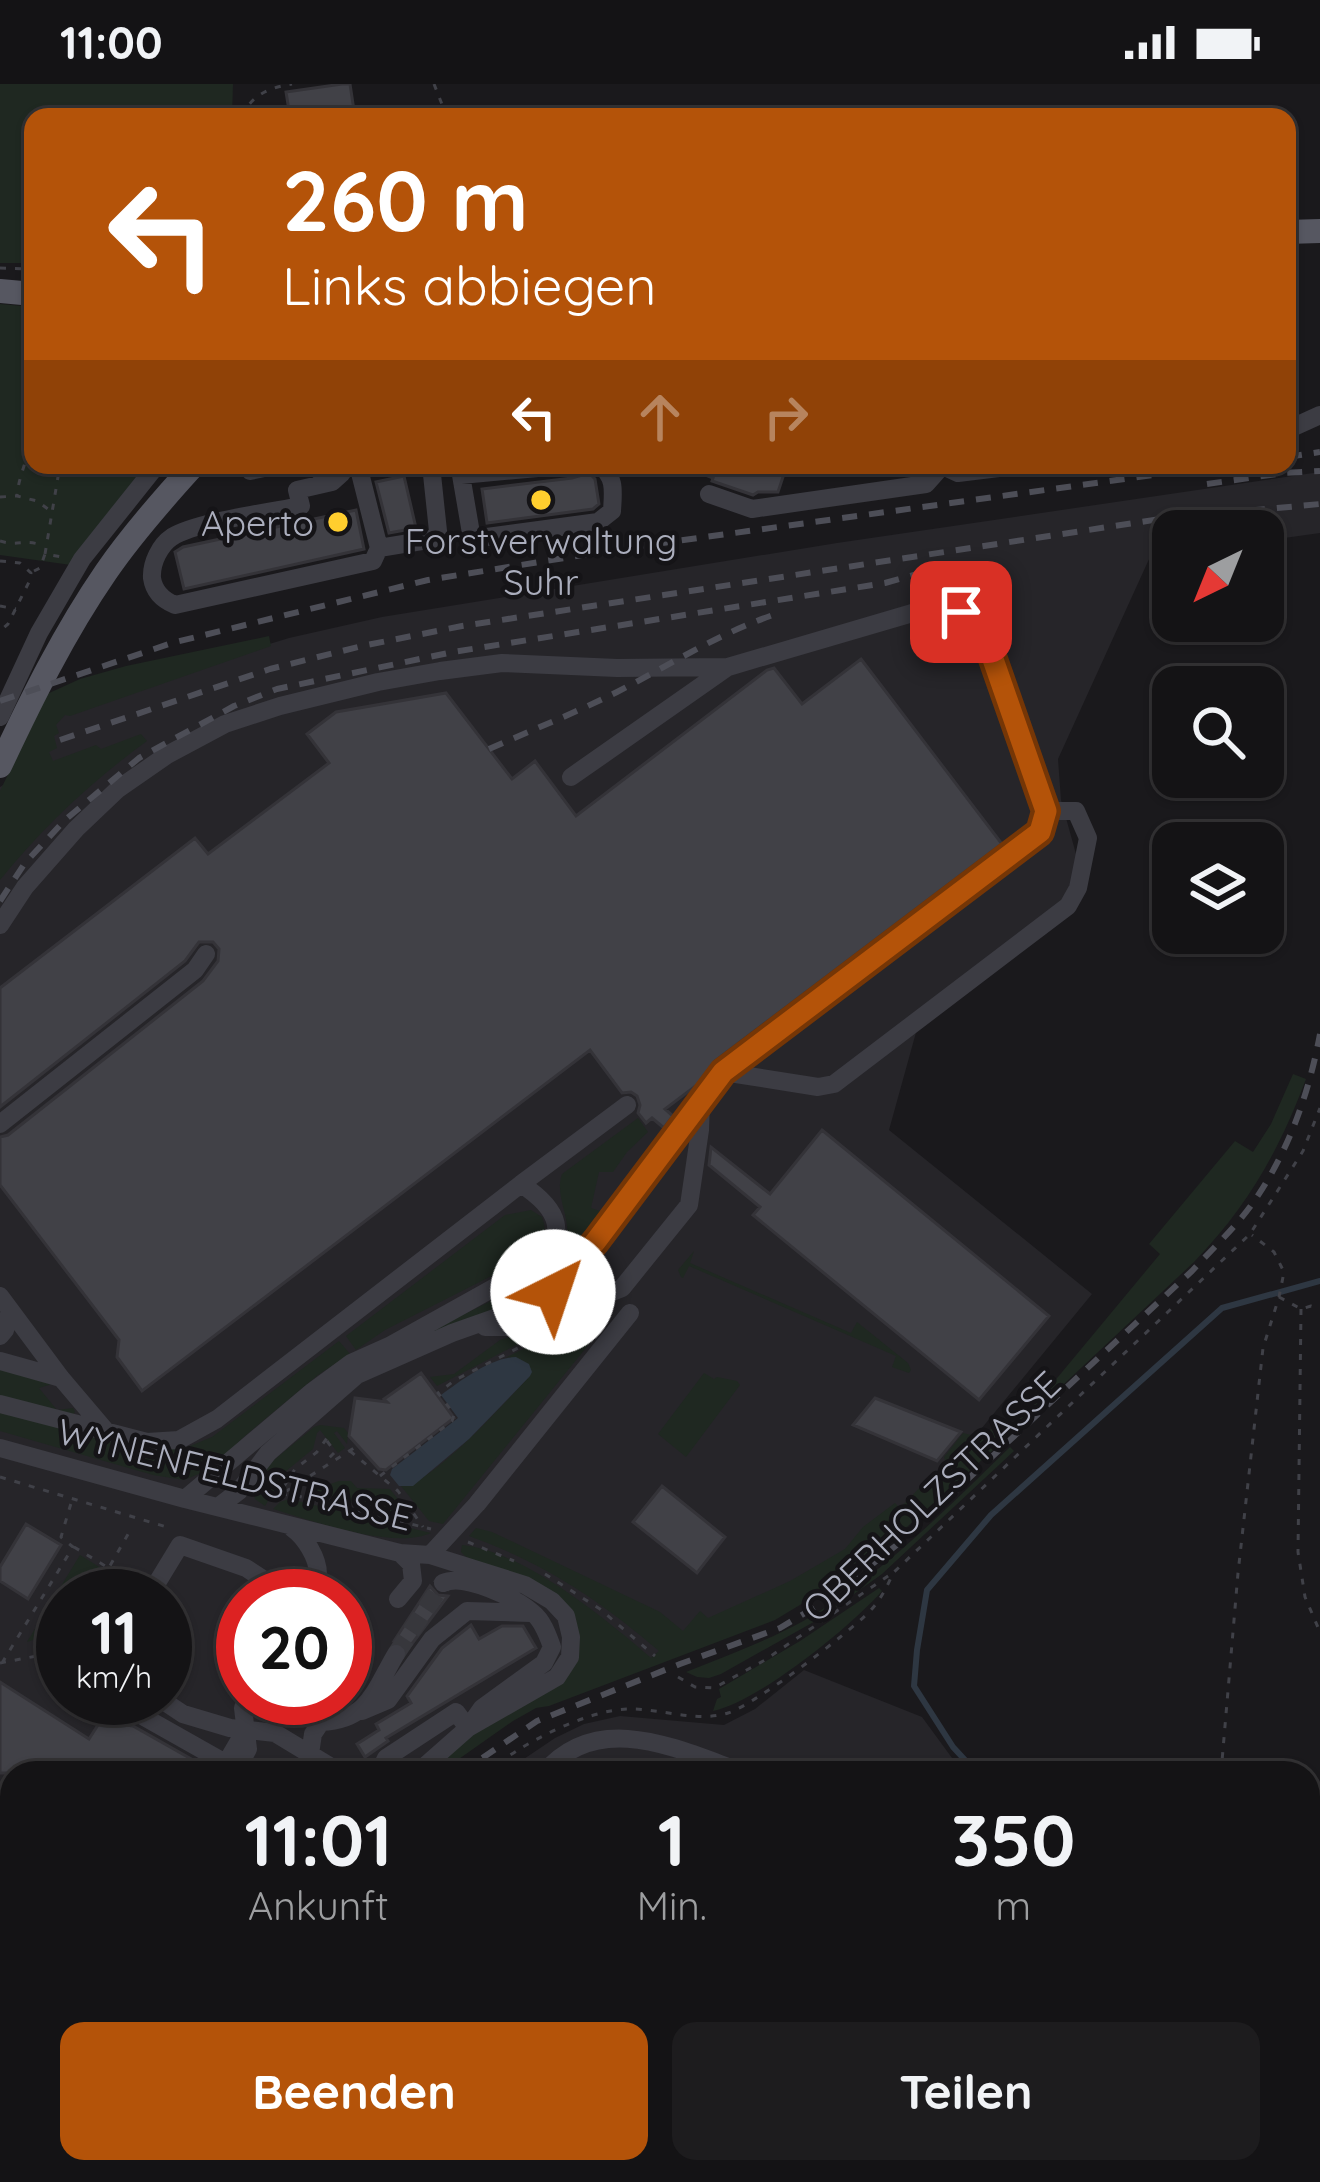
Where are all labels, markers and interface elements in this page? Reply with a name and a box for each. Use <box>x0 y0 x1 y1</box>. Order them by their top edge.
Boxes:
text: 11:00 <box>60 14 163 70</box>
text: 260 m <box>282 147 529 252</box>
icon: left <box>84 156 240 312</box>
text: Links abbiegen <box>282 251 657 319</box>
icon: left <box>501 384 567 450</box>
icon: ahead <box>627 384 693 450</box>
icon: right <box>753 384 819 450</box>
marker: Forstverwaltung Suhr <box>528 487 554 513</box>
place label: Aperto <box>201 500 314 545</box>
marker: Aperto <box>325 509 351 535</box>
north arrow <box>1152 510 1284 642</box>
map controls <box>1152 510 1284 954</box>
place label: Forstverwaltung Suhr <box>405 518 677 604</box>
pin <box>910 561 1012 663</box>
icon: arrive <box>928 579 994 645</box>
button: search <box>1152 666 1284 798</box>
button: layers <box>1152 822 1284 954</box>
position arrow <box>490 1229 616 1355</box>
street label: OBERHOLZSTRASSE <box>792 1361 1070 1631</box>
street label: WYNENFELDSTRASSE <box>53 1408 417 1540</box>
speed limit sign: 20 <box>216 1569 372 1725</box>
text: 11 <box>91 1594 137 1669</box>
text: km/h <box>76 1658 152 1696</box>
text: 11:01 <box>244 1794 392 1884</box>
text: 1 <box>658 1794 686 1884</box>
text: 350 <box>951 1794 1076 1884</box>
text: Ankunft <box>248 1881 389 1930</box>
text: Min. <box>637 1881 707 1930</box>
text: m <box>996 1881 1031 1930</box>
button: Beenden <box>60 2022 648 2160</box>
button: Teilen <box>672 2022 1260 2160</box>

